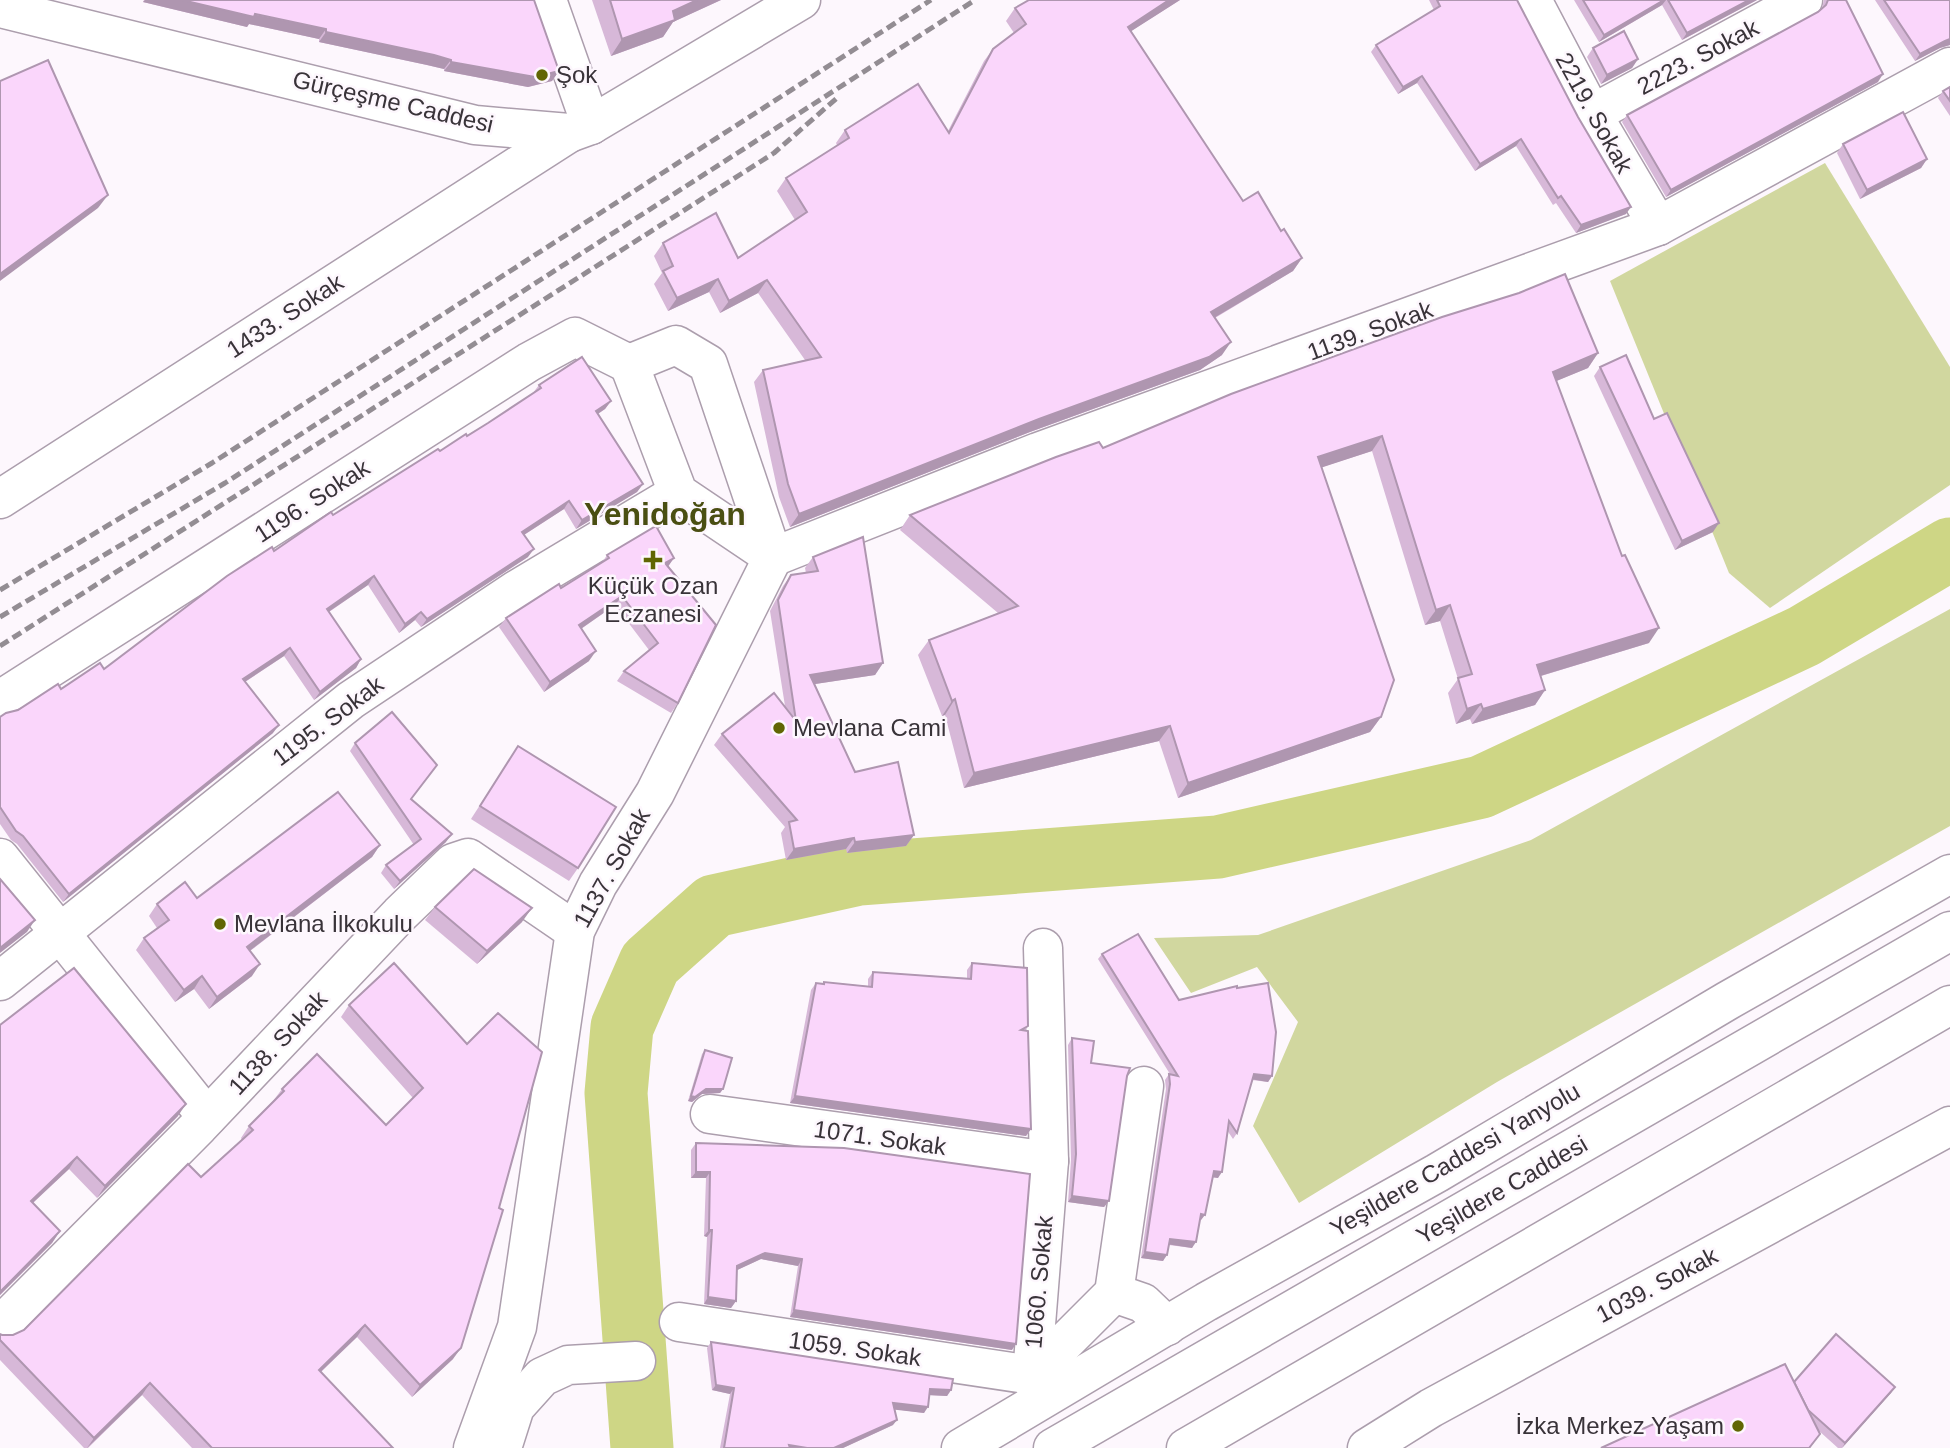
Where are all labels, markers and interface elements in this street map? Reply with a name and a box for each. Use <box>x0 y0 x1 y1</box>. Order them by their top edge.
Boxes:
street label: 2223. Sokak <box>1633 13 1764 100</box>
street label: 2219. Sokak <box>1550 48 1639 179</box>
place label: Şok <box>556 61 598 88</box>
street label: Gürçeşme Caddesi <box>290 65 496 138</box>
marker: Şok <box>534 67 550 83</box>
street label: 1433. Sokak <box>221 267 349 363</box>
street label: 1139. Sokak <box>1303 295 1437 366</box>
street label: 1196. Sokak <box>249 453 375 548</box>
district label: Yenidoğan <box>584 496 746 532</box>
marker: Küçük Ozan Eczanesi <box>645 552 661 568</box>
place label: Küçük Ozan Eczanesi <box>588 572 718 627</box>
street label: 1195. Sokak <box>267 670 389 771</box>
place label: Mevlana Cami <box>793 714 946 741</box>
marker: Mevlana Cami <box>771 720 787 736</box>
street label: 1137. Sokak <box>568 803 656 932</box>
place label: Mevlana İlkokulu <box>234 910 413 937</box>
marker: Mevlana İlkokulu <box>212 916 228 932</box>
street label: 1138. Sokak <box>223 985 333 1100</box>
street label: Yeşildere Caddesi Yanyolu <box>1325 1076 1585 1244</box>
street label: 1071. Sokak <box>812 1115 949 1160</box>
street label: Yeşildere Caddesi <box>1411 1129 1593 1251</box>
street label: 1060. Sokak <box>1019 1213 1058 1350</box>
street label: 1039. Sokak <box>1592 1241 1723 1328</box>
street label: 1059. Sokak <box>787 1326 924 1371</box>
place label: İzka Merkez Yaşam <box>1515 1412 1724 1439</box>
marker: İzka Merkez Yaşam <box>1730 1418 1746 1434</box>

